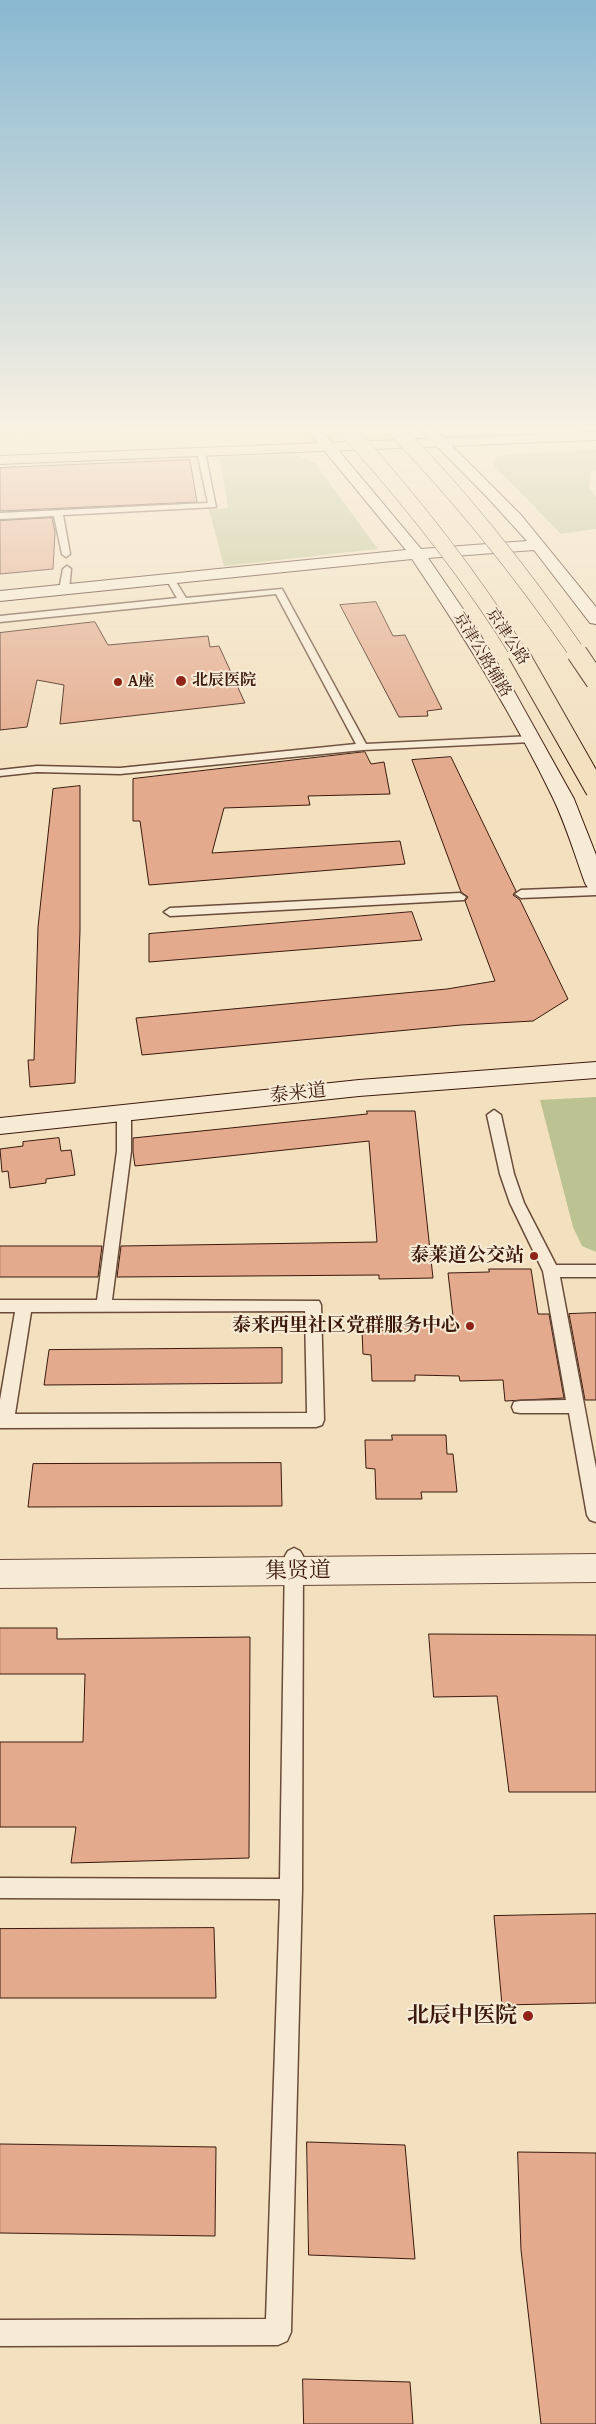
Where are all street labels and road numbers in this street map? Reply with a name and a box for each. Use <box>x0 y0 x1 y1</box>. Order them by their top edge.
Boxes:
street label: 京津公路 <box>482 605 532 669</box>
street label: 京津公路辅路 <box>449 609 515 701</box>
street label: 泰来道 <box>268 1080 328 1108</box>
street label: 集贤道 <box>265 1558 331 1586</box>

